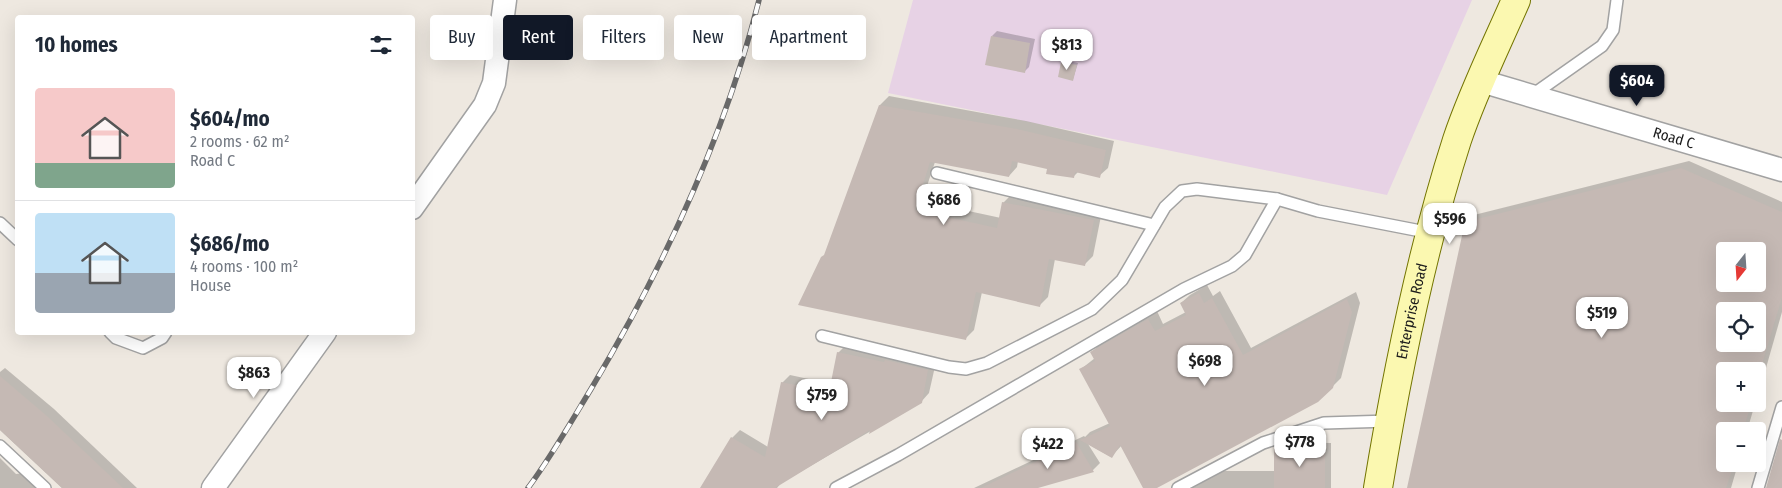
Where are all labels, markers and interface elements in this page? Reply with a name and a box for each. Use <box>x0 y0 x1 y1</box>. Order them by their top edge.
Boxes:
chip: Buy <box>430 15 493 60</box>
chip: Rent <box>503 15 573 60</box>
chip: Filters <box>583 15 664 60</box>
chip: New <box>674 15 742 60</box>
chip: Apartment <box>752 15 866 60</box>
pin: $813 <box>1037 28 1097 71</box>
icon: filters <box>367 31 395 59</box>
text: 10 homes <box>35 32 118 58</box>
text: $813 <box>1052 35 1082 54</box>
pin: $604 <box>1607 64 1667 107</box>
text: $604 <box>1620 71 1654 90</box>
text: $604/mo <box>190 106 270 132</box>
icon: home <box>75 108 135 168</box>
street label: Road C <box>1651 123 1697 153</box>
text: 2 rooms · 62 m² <box>190 132 289 151</box>
text: Road C <box>190 151 235 170</box>
pin: $686 <box>914 184 974 226</box>
text: $686 <box>927 190 961 209</box>
pin: $596 <box>1420 202 1480 245</box>
text: $596 <box>1434 209 1466 228</box>
text: $686/mo <box>190 231 270 257</box>
icon: home <box>75 233 135 293</box>
north arrow <box>1716 242 1766 292</box>
map controls <box>1716 242 1766 472</box>
text: 4 rooms · 100 m² <box>190 257 298 276</box>
street label: Enterprise Road <box>1393 261 1431 361</box>
text: House <box>190 276 231 295</box>
pin: $519 <box>1572 296 1632 339</box>
button: locate <box>1716 302 1766 352</box>
text: $519 <box>1587 303 1617 322</box>
pin: $698 <box>1175 344 1235 387</box>
text: $698 <box>1189 351 1221 370</box>
pin: $863 <box>224 356 284 399</box>
button: + <box>1716 362 1766 412</box>
text: $863 <box>238 363 270 382</box>
pin: $759 <box>792 378 852 421</box>
text: $759 <box>807 385 837 404</box>
button: − <box>1716 422 1766 472</box>
pin: $778 <box>1270 426 1330 468</box>
pin: $422 <box>1018 428 1078 470</box>
text: $778 <box>1285 432 1315 451</box>
text: $422 <box>1033 434 1063 453</box>

